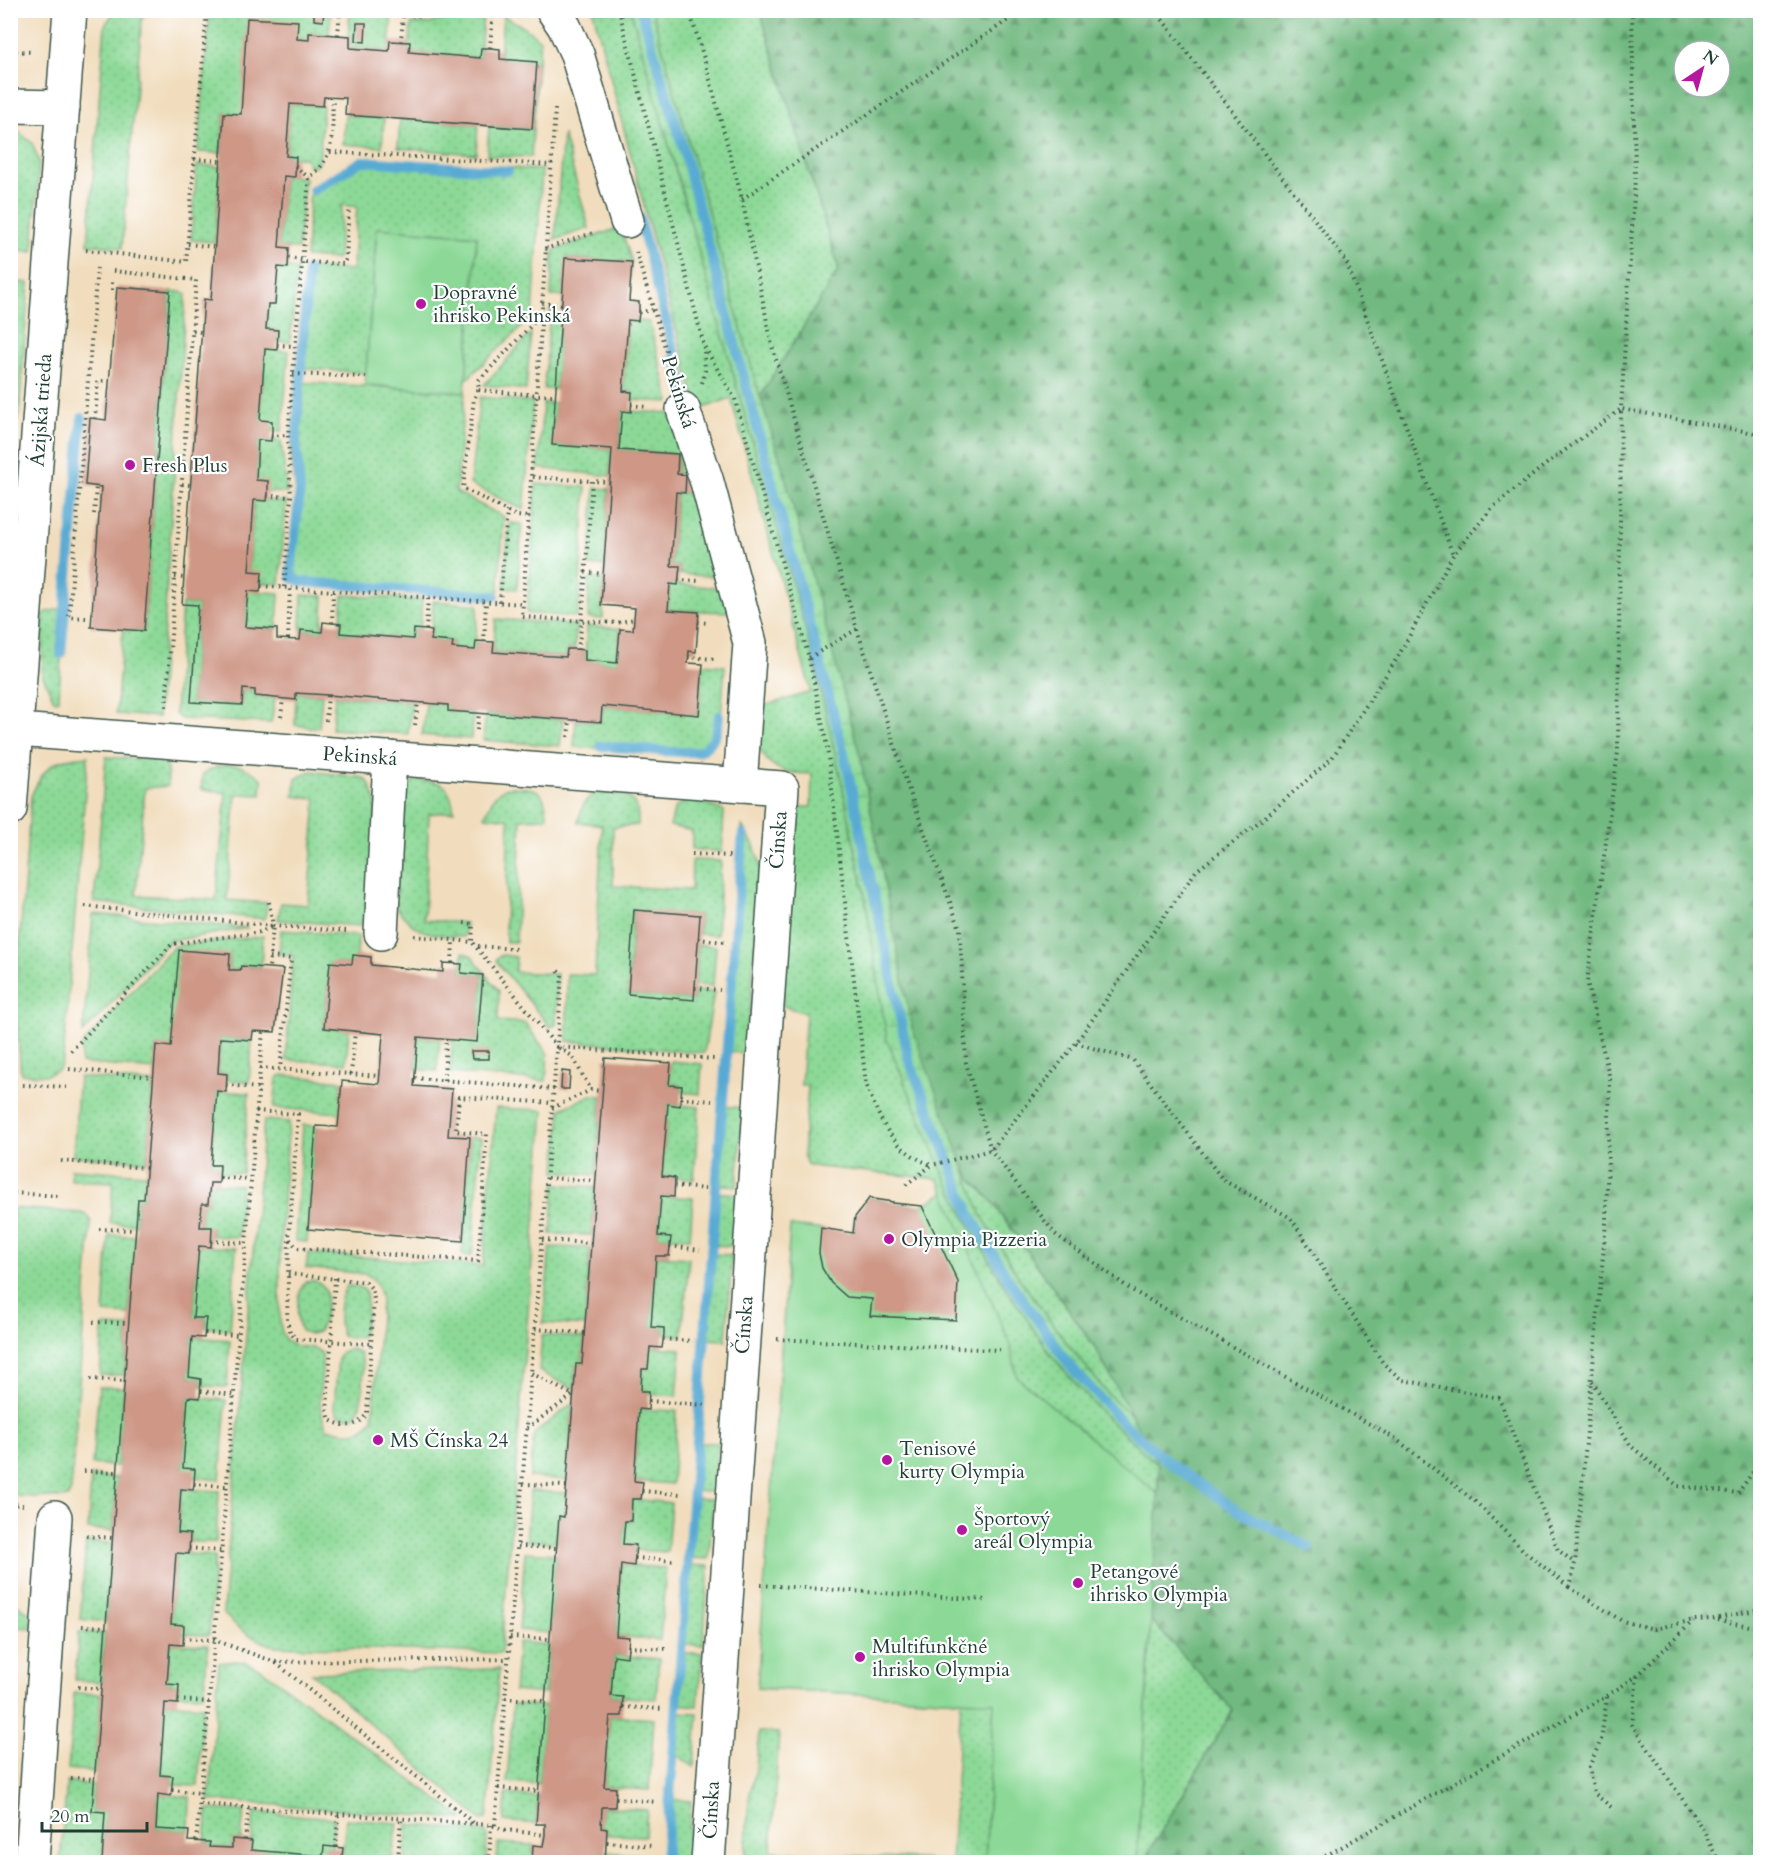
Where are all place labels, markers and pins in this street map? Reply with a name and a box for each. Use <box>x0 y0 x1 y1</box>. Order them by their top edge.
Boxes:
place label: Dopravné ihrisko Pekinská <box>433 279 571 329</box>
marker: Dopravné ihrisko Pekinská <box>414 297 428 311</box>
place label: Fresh Plus <box>142 452 227 479</box>
marker: Fresh Plus <box>123 458 137 472</box>
place label: Olympia Pizzeria <box>901 1226 1047 1253</box>
marker: Olympia Pizzeria <box>882 1232 896 1246</box>
place label: MŠ Čínska 24 <box>390 1427 508 1454</box>
marker: MŠ Čínska 24 <box>371 1433 385 1447</box>
place label: Tenisové kurty Olympia <box>899 1435 1025 1485</box>
marker: Tenisové kurty Olympia <box>880 1453 894 1467</box>
place label: Športový areál Olympia <box>974 1505 1093 1555</box>
marker: Športový areál Olympia <box>955 1523 969 1537</box>
place label: Petangové ihrisko Olympia <box>1090 1558 1228 1608</box>
marker: Petangové ihrisko Olympia <box>1071 1576 1085 1590</box>
place label: Multifunkčné ihrisko Olympia <box>872 1633 1010 1683</box>
marker: Multifunkčné ihrisko Olympia <box>853 1650 867 1664</box>

